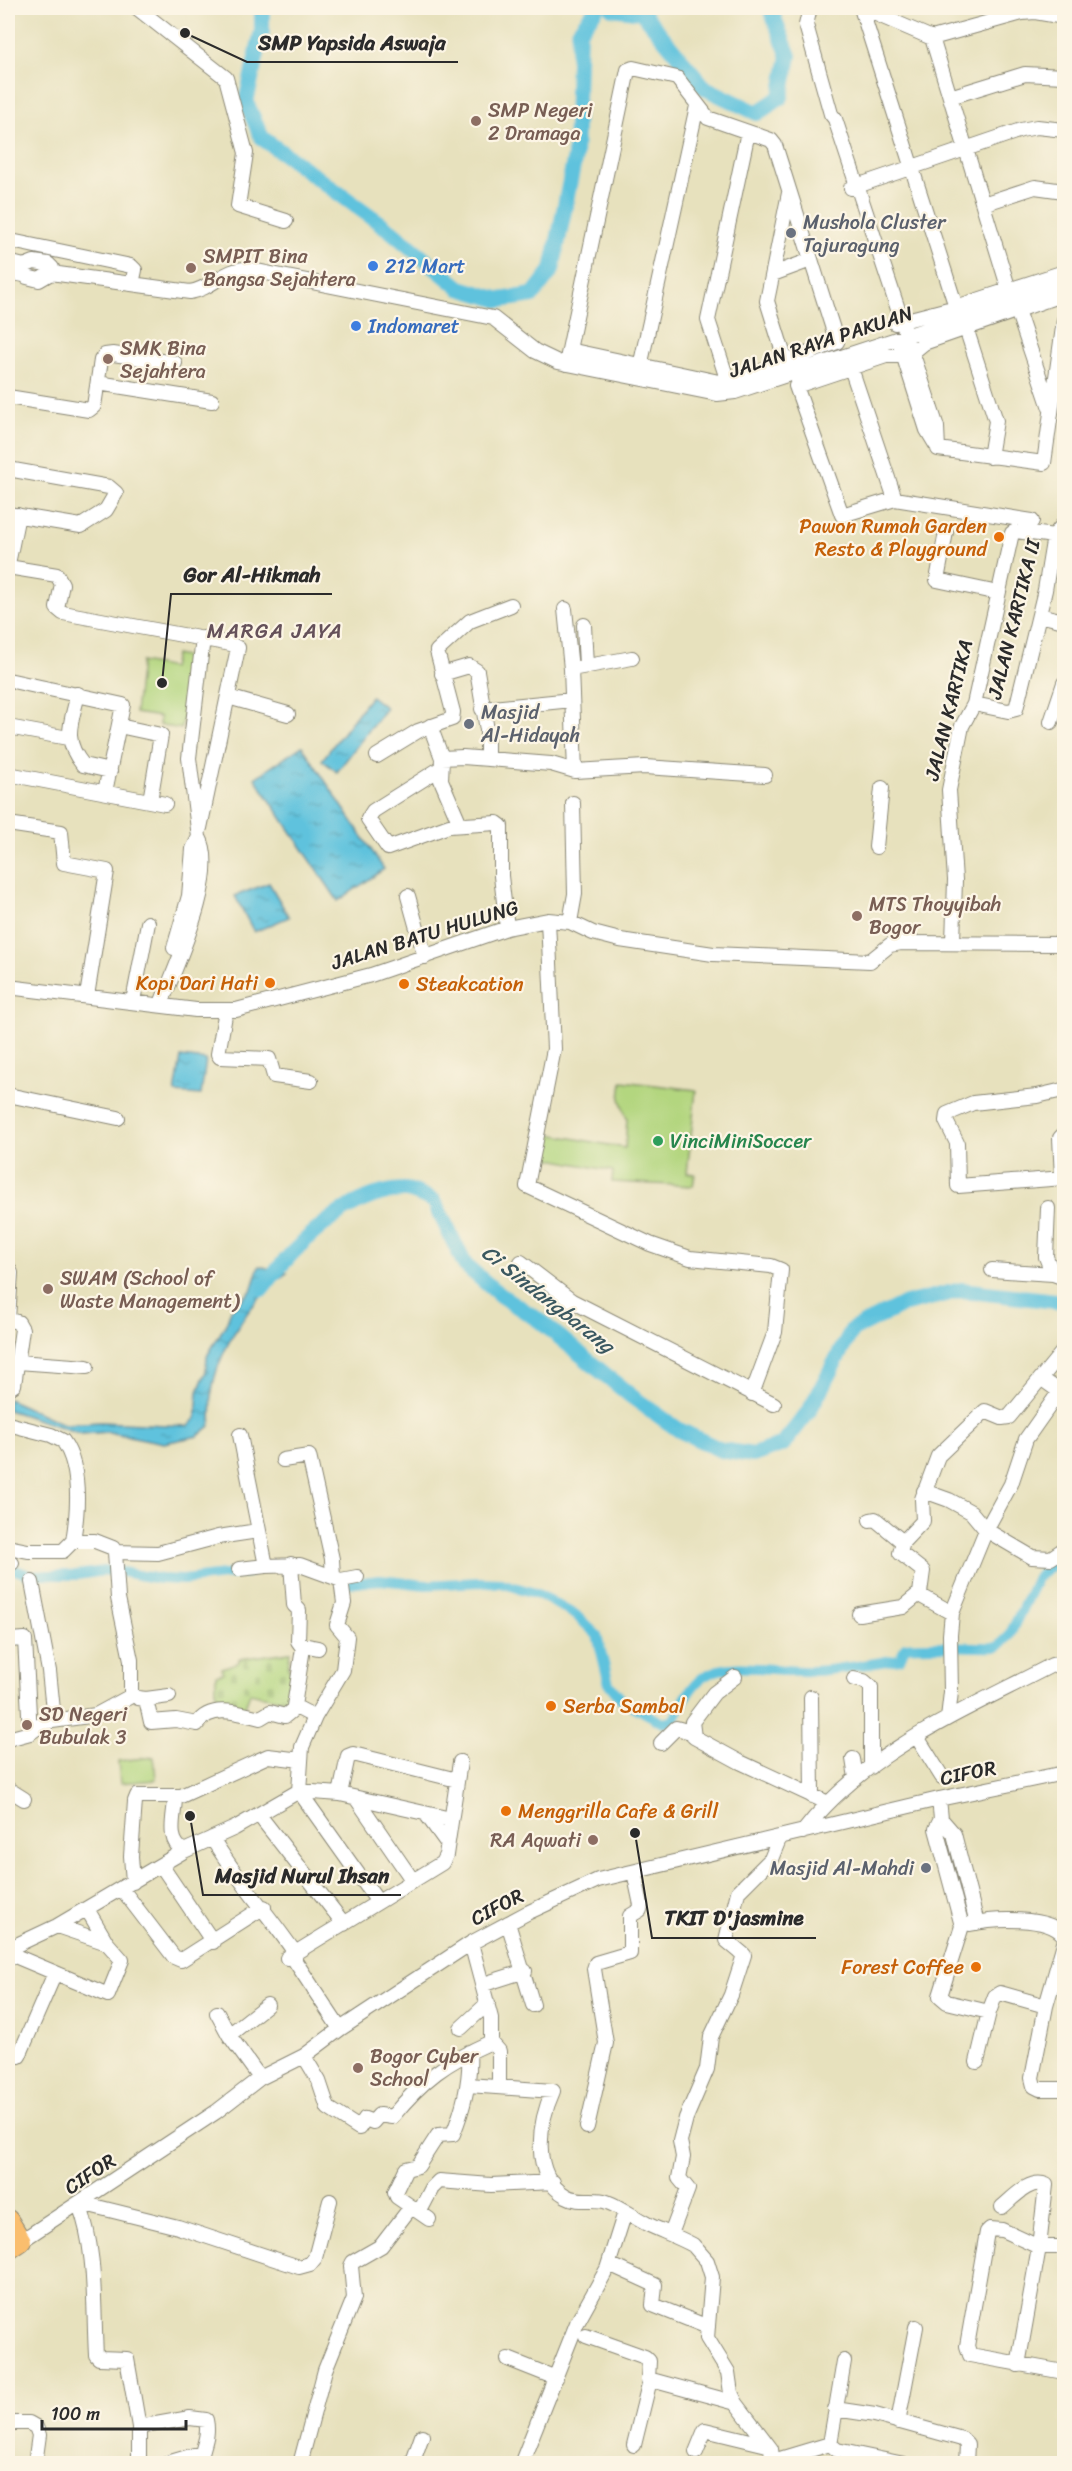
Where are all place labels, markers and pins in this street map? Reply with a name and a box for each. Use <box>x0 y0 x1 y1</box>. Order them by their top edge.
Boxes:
callout: SMP Yapsida Aswaja <box>247 23 458 62</box>
place label: SMP Negeri 2 Dramaga <box>488 93 593 151</box>
marker: SMP Negeri 2 Dramaga <box>469 114 483 128</box>
place label: Mushola Cluster Tajuragung <box>803 205 947 263</box>
marker: Mushola Cluster Tajuragung <box>784 226 798 240</box>
place label: SMPIT Bina Bangsa Sejahtera <box>203 239 356 297</box>
place label: 212 Mart <box>385 249 465 284</box>
marker: 212 Mart <box>366 259 380 273</box>
marker: SMPIT Bina Bangsa Sejahtera <box>184 261 198 275</box>
place label: Indomaret <box>367 309 460 344</box>
marker: Indomaret <box>349 319 363 333</box>
place label: SMK Bina Sejahtera <box>120 331 207 389</box>
marker: SMK Bina Sejahtera <box>101 352 115 366</box>
place label: Pawon Rumah Garden Resto & Playground <box>799 509 988 567</box>
marker: Pawon Rumah Garden Resto & Playground <box>992 530 1006 544</box>
callout: Gor Al-Hikmah <box>171 555 332 594</box>
place label: Masjid Al-Hidayah <box>480 695 580 753</box>
marker: Masjid Al-Hidayah <box>462 717 476 731</box>
place label: MTS Thoyyibah Bogor <box>869 887 1001 945</box>
marker: MTS Thoyyibah Bogor <box>850 909 864 923</box>
place label: Kopi Dari Hati <box>136 966 258 1001</box>
place label: Steakcation <box>416 967 524 1002</box>
marker: Kopi Dari Hati <box>263 976 277 990</box>
marker: Steakcation <box>397 977 411 991</box>
place label: VinciMiniSoccer <box>670 1124 812 1159</box>
marker: VinciMiniSoccer <box>651 1134 665 1148</box>
place label: SWAM (School of Waste Management) <box>60 1261 240 1319</box>
marker: SWAM (School of Waste Management) <box>41 1282 55 1296</box>
place label: Serba Sambal <box>563 1689 686 1724</box>
place label: SD Negeri Bubulak 3 <box>39 1697 128 1755</box>
marker: Serba Sambal <box>544 1699 558 1713</box>
marker: SD Negeri Bubulak 3 <box>20 1718 34 1732</box>
place label: Menggrilla Cafe & Grill <box>518 1794 720 1829</box>
marker: Menggrilla Cafe & Grill <box>499 1804 513 1818</box>
place label: RA Aqwati <box>490 1823 582 1858</box>
marker: RA Aqwati <box>586 1833 600 1847</box>
place label: Masjid Al-Mahdi <box>770 1851 915 1886</box>
callout: Masjid Nurul Ihsan <box>203 1856 401 1895</box>
marker: Masjid Al-Mahdi <box>919 1861 933 1875</box>
callout: TKIT D'jasmine <box>652 1899 816 1938</box>
place label: Forest Coffee <box>841 1950 964 1985</box>
marker: Forest Coffee <box>969 1960 983 1974</box>
place label: Bogor Cyber School <box>370 2039 480 2097</box>
marker: Bogor Cyber School <box>351 2061 365 2075</box>

